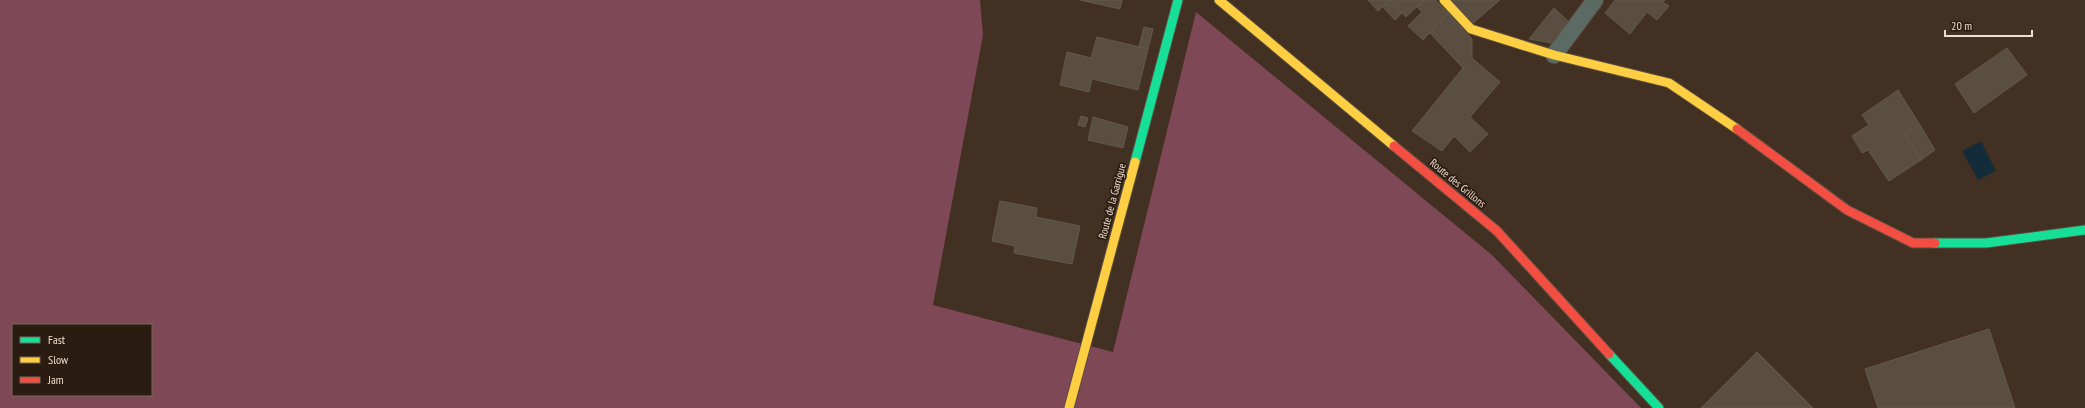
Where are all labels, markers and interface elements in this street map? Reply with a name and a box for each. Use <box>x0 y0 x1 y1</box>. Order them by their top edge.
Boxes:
scale bar <box>1945 12 2032 38</box>
text: 20 m <box>1951 18 1972 33</box>
street label: Route des Grillons <box>1427 156 1489 211</box>
street label: Route de la Garrigue <box>1095 161 1129 240</box>
legend <box>12 324 152 396</box>
text: Fast <box>48 332 66 347</box>
text: Slow <box>48 352 69 367</box>
text: Jam <box>47 372 64 387</box>

